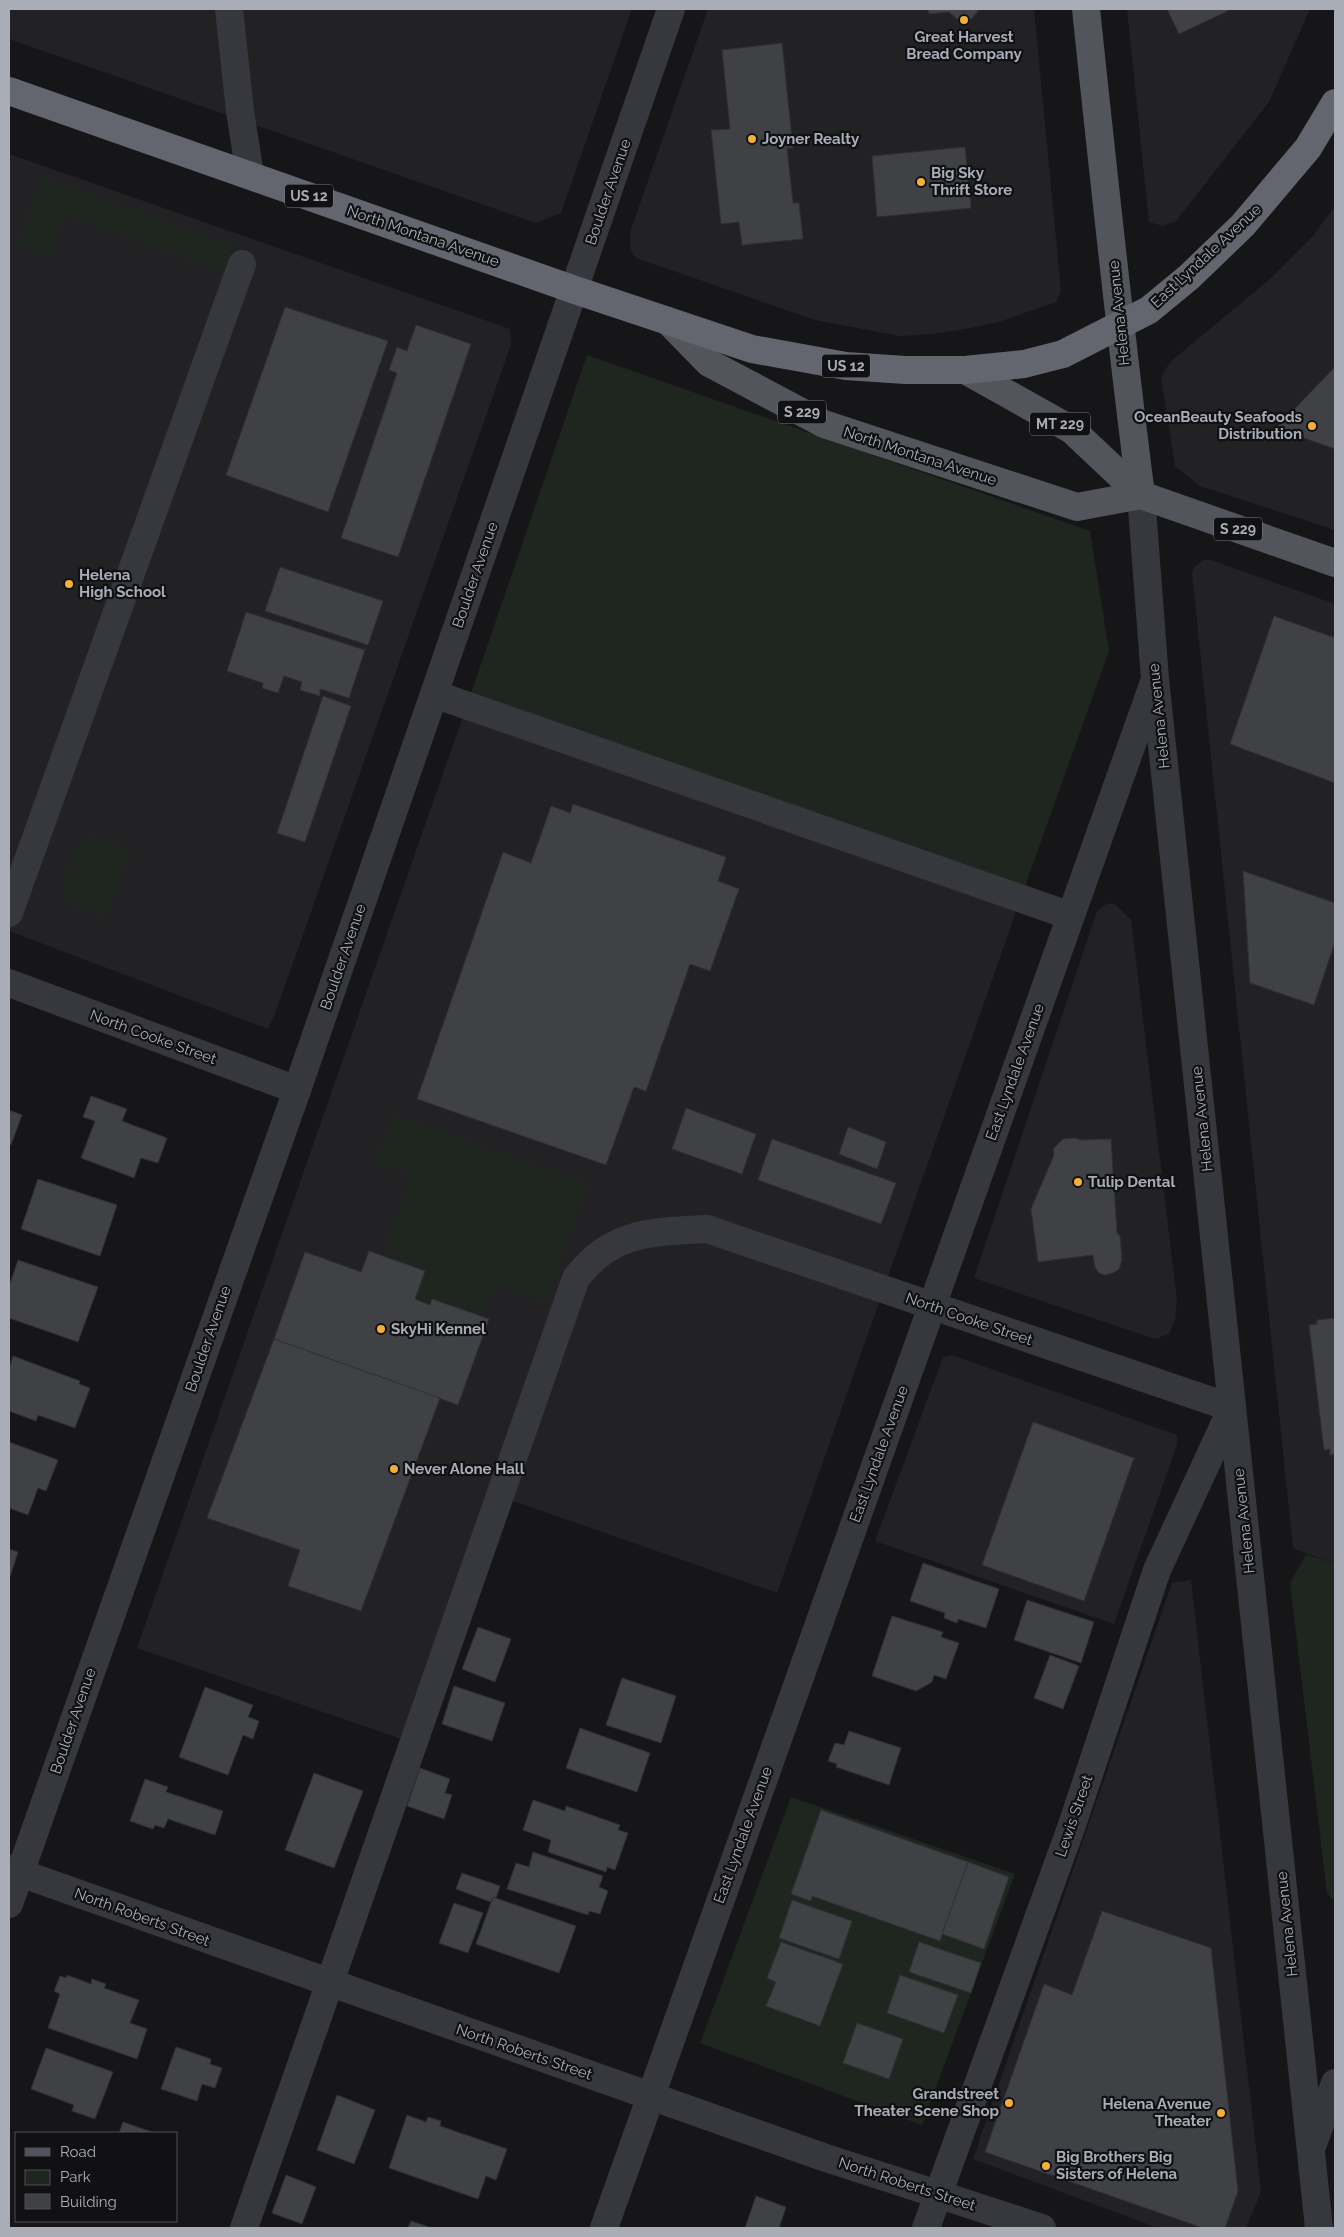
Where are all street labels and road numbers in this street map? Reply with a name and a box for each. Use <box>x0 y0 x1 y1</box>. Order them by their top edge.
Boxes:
street label: Boulder Avenue <box>581 136 635 247</box>
road number: US 12 <box>285 185 333 208</box>
street label: East Lyndale Avenue <box>1147 200 1265 312</box>
street label: North Montana Avenue <box>344 201 502 271</box>
street label: Helena Avenue <box>1105 259 1133 366</box>
road number: US 12 <box>822 354 870 378</box>
road number: S 229 <box>778 401 826 424</box>
road number: MT 229 <box>1030 412 1090 436</box>
street label: North Montana Avenue <box>841 423 999 489</box>
road number: S 229 <box>1214 518 1262 540</box>
street label: Boulder Avenue <box>448 519 502 630</box>
street label: Helena Avenue <box>1145 662 1173 769</box>
street label: Boulder Avenue <box>316 901 370 1012</box>
street label: East Lyndale Avenue <box>982 1001 1048 1143</box>
street label: North Cooke Street <box>87 1006 219 1068</box>
street label: Helena Avenue <box>1188 1065 1216 1172</box>
street label: Boulder Avenue <box>181 1283 235 1394</box>
street label: North Cooke Street <box>903 1289 1035 1349</box>
street label: East Lyndale Avenue <box>846 1383 912 1525</box>
street label: Helena Avenue <box>1230 1467 1258 1574</box>
street label: Boulder Avenue <box>46 1665 100 1776</box>
street label: East Lyndale Avenue <box>710 1764 776 1906</box>
street label: Lewis Street <box>1052 1773 1096 1859</box>
street label: Helena Avenue <box>1273 1870 1301 1977</box>
street label: North Roberts Street <box>72 1884 212 1950</box>
street label: North Roberts Street <box>454 2020 594 2084</box>
street label: North Roberts Street <box>836 2153 978 2215</box>

